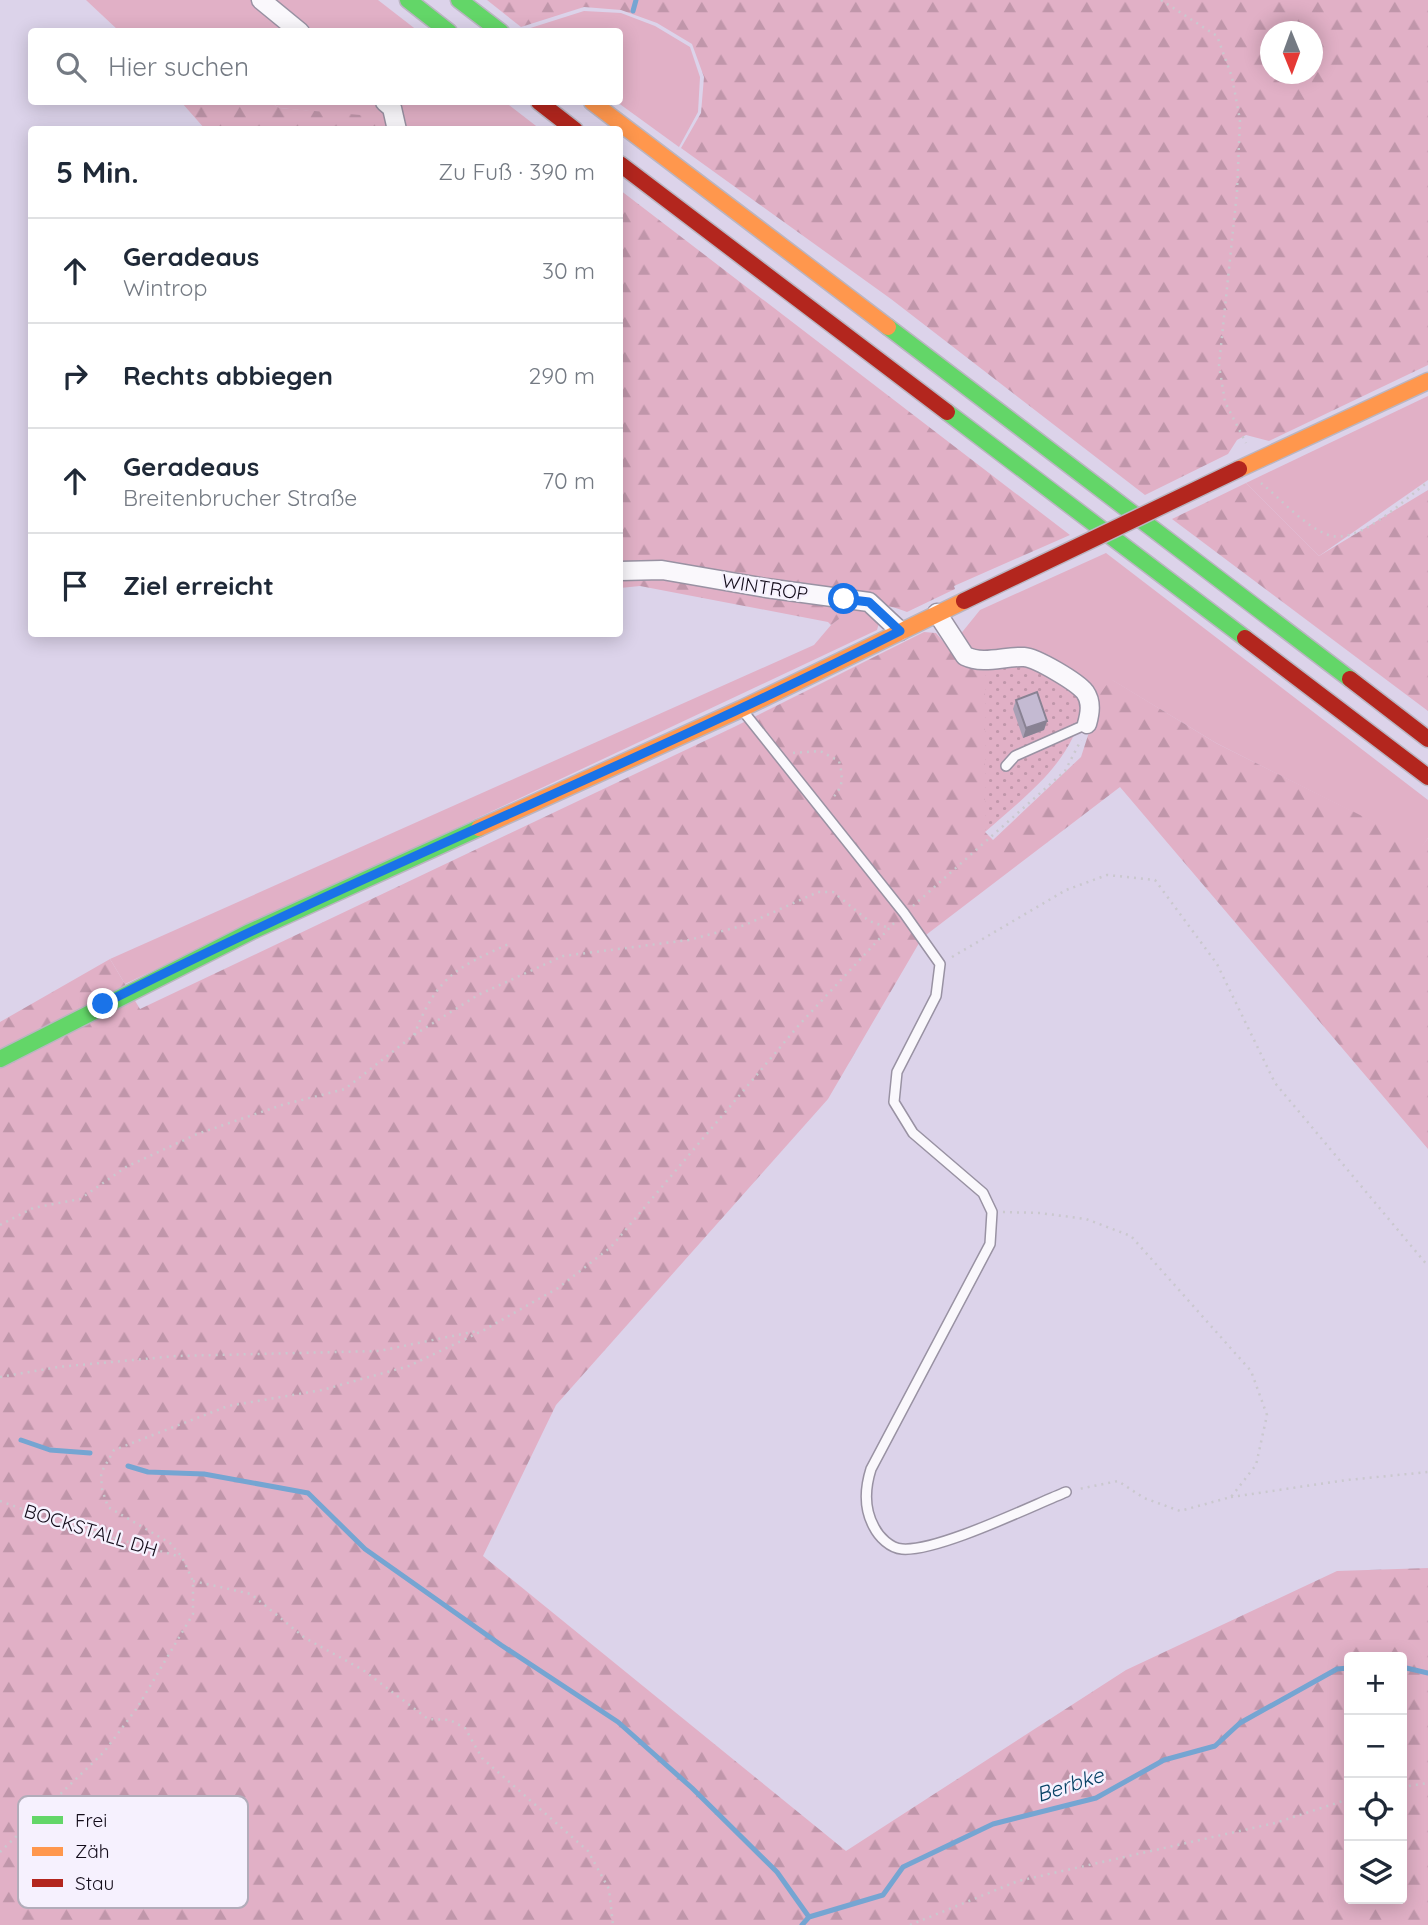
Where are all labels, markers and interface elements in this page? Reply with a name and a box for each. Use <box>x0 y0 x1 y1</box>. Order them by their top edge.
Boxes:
north arrow <box>1260 21 1323 84</box>
search box <box>28 28 623 105</box>
icon: search <box>52 48 90 86</box>
text: Hier suchen <box>108 50 249 83</box>
text: 5 Min. <box>56 153 139 191</box>
text: Zu Fuß · 390 m <box>438 157 595 186</box>
text: Geradeaus <box>123 240 259 273</box>
icon: ahead <box>56 252 94 290</box>
text: 30 m <box>542 256 595 285</box>
text: Wintrop <box>123 273 207 302</box>
icon: right <box>56 357 94 395</box>
text: Rechts abbiegen <box>123 359 333 392</box>
text: 290 m <box>528 361 595 390</box>
text: Geradeaus <box>123 450 259 483</box>
icon: ahead <box>56 462 94 500</box>
text: 70 m <box>542 466 595 495</box>
text: Breitenbrucher Straße <box>123 483 357 512</box>
icon: arrive <box>56 567 94 605</box>
street label: WINTROP <box>720 568 810 606</box>
text: Ziel erreicht <box>123 569 274 602</box>
route start <box>828 583 859 614</box>
route end <box>87 988 118 1019</box>
street label: BOCKSTALL DH <box>21 1498 161 1562</box>
map controls <box>1344 1652 1407 1904</box>
button: + <box>1344 1652 1407 1715</box>
button: − <box>1344 1715 1407 1778</box>
water label: Berbke <box>1033 1761 1108 1807</box>
button: locate <box>1344 1778 1407 1841</box>
legend <box>18 1796 248 1908</box>
text: Frei <box>75 1808 107 1832</box>
text: Zäh <box>75 1839 110 1863</box>
button: layers <box>1344 1841 1407 1904</box>
text: Stau <box>75 1871 114 1895</box>

